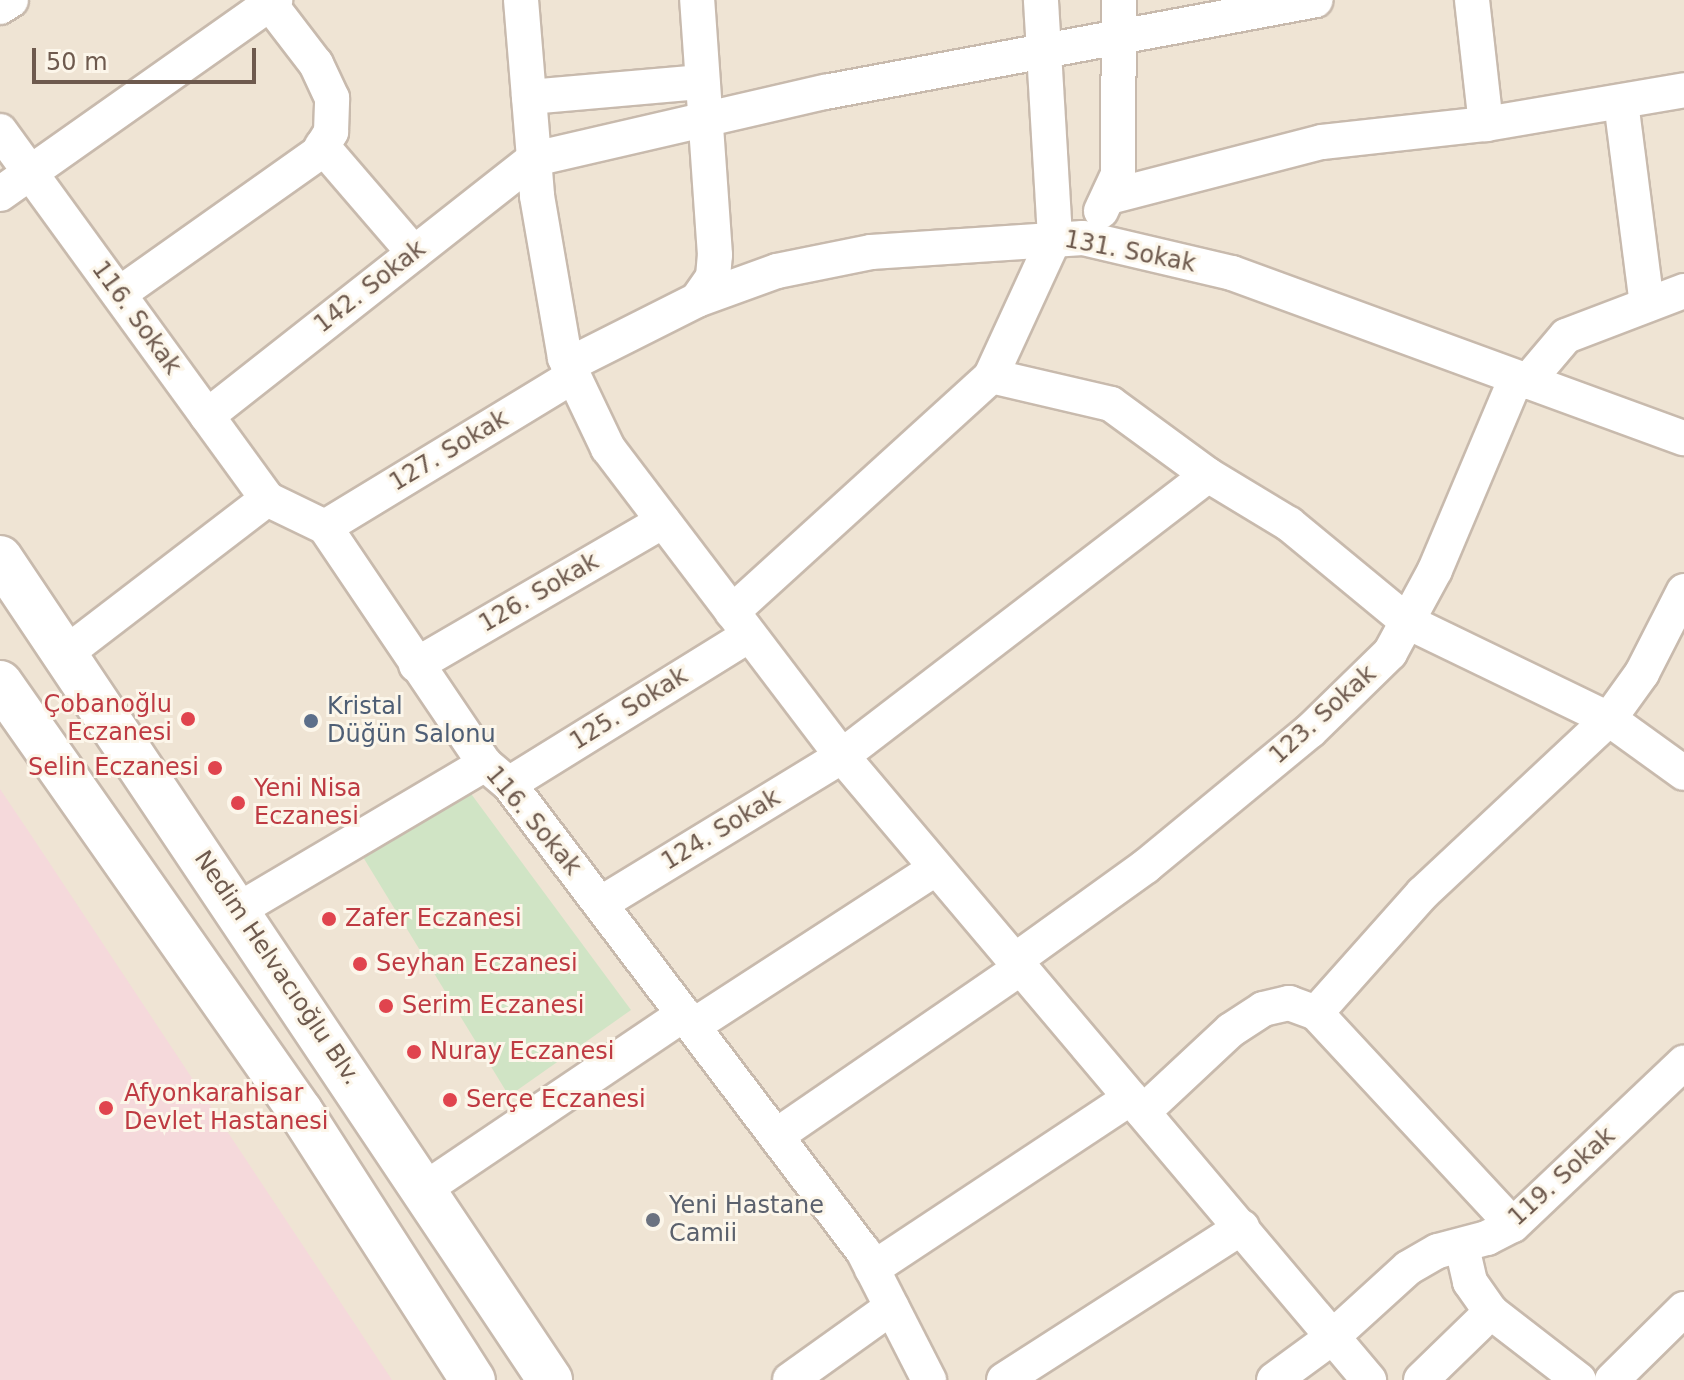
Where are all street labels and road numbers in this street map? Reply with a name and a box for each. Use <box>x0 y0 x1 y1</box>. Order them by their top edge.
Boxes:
street label: 131. Sokak <box>1062 225 1198 279</box>
street label: 142. Sokak <box>309 235 431 339</box>
street label: 116. Sokak <box>85 256 187 380</box>
street label: 127. Sokak <box>385 404 513 498</box>
street label: 126. Sokak <box>474 547 604 639</box>
street label: 123. Sokak <box>1264 660 1382 770</box>
street label: 125. Sokak <box>565 662 693 756</box>
street label: 116. Sokak <box>479 761 587 881</box>
street label: 124. Sokak <box>657 783 785 877</box>
street label: Nedim Helvacıoğlu Blv. <box>188 845 366 1091</box>
street label: 119. Sokak <box>1503 1122 1621 1232</box>

